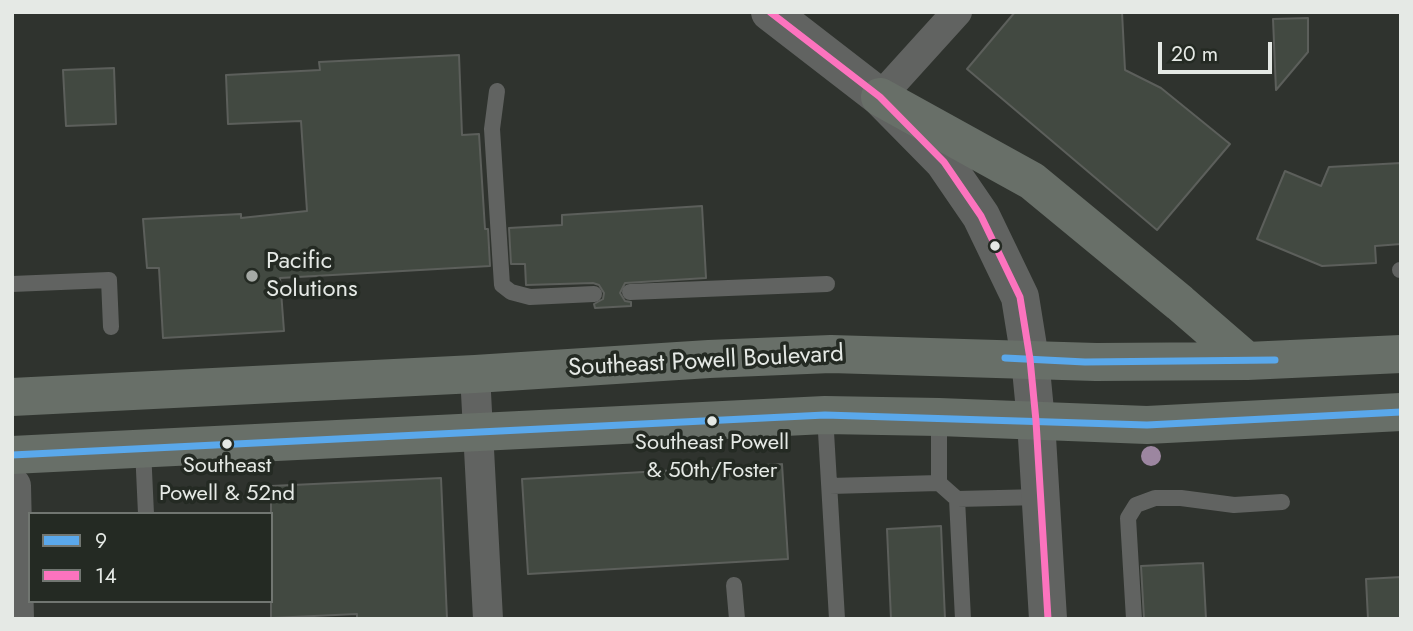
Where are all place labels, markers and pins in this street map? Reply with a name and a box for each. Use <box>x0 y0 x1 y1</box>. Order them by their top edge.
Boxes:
unlabelled marker <box>988 239 1002 253</box>
place label: Pacific Solutions <box>266 248 358 304</box>
marker: Pacific Solutions <box>244 268 260 284</box>
marker: Southeast Powell & 50th/Foster <box>705 414 719 428</box>
place label: Southeast Powell & 50th/Foster <box>635 431 789 482</box>
marker: Southeast Powell & 52nd <box>220 437 234 451</box>
place label: Southeast Powell & 52nd <box>159 454 295 505</box>

